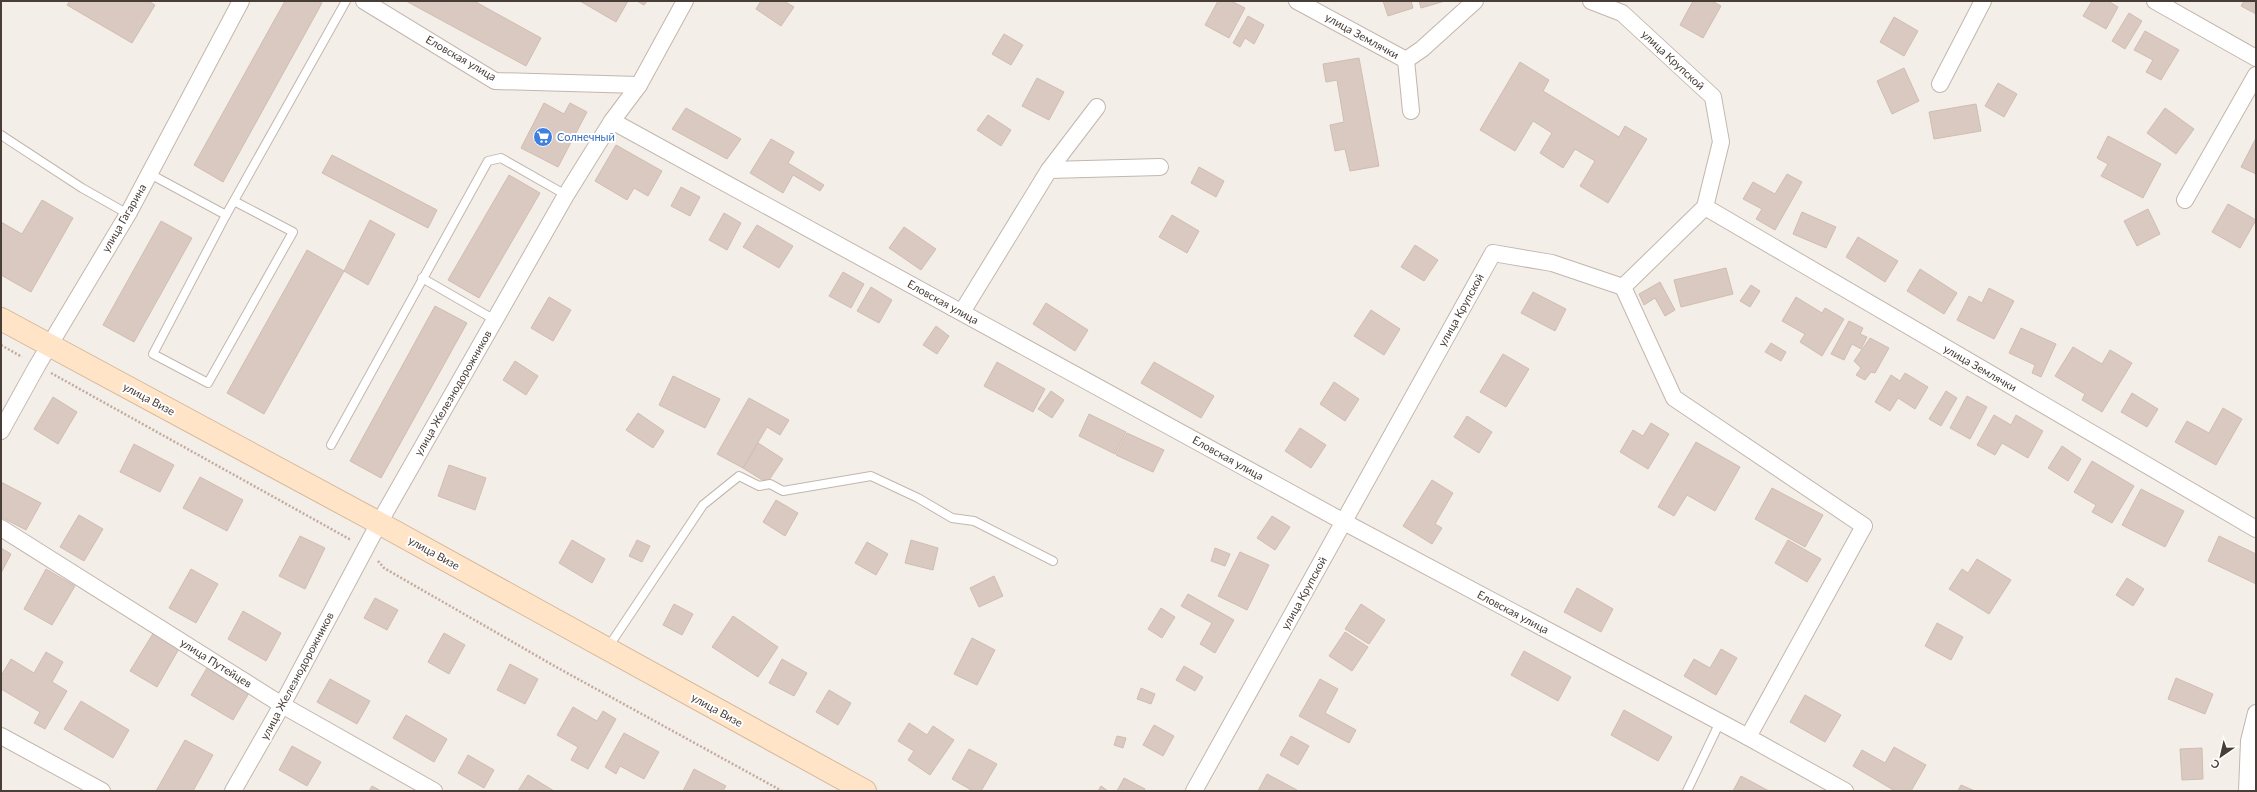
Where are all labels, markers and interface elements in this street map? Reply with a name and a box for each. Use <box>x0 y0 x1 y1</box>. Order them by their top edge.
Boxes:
street label: улица Землячки <box>1323 10 1401 61</box>
street label: улица Крупской <box>1639 27 1708 92</box>
street label: Еловская улица <box>424 32 499 83</box>
supermarket icon: Солнечный <box>532 126 554 148</box>
place label: Солнечный <box>557 130 615 143</box>
street label: улица Гагарина <box>99 181 148 254</box>
street label: улица Крупской <box>1435 271 1486 348</box>
street label: Еловская улица <box>905 277 981 326</box>
street label: улица Железнодорожников <box>411 328 494 458</box>
street label: улица Землячки <box>1941 341 2019 394</box>
street label: улица Визе <box>121 379 178 418</box>
street label: Еловская улица <box>1190 433 1266 482</box>
street label: улица Визе <box>406 533 462 572</box>
street label: улица Крупской <box>1278 554 1329 631</box>
street label: Еловская улица <box>1475 587 1551 636</box>
street label: улица Железнодорожников <box>257 610 336 742</box>
street label: улица Путейцев <box>178 635 254 690</box>
street label: улица Визе <box>689 690 745 729</box>
north arrow <box>2201 736 2241 776</box>
text: С <box>2208 757 2222 772</box>

